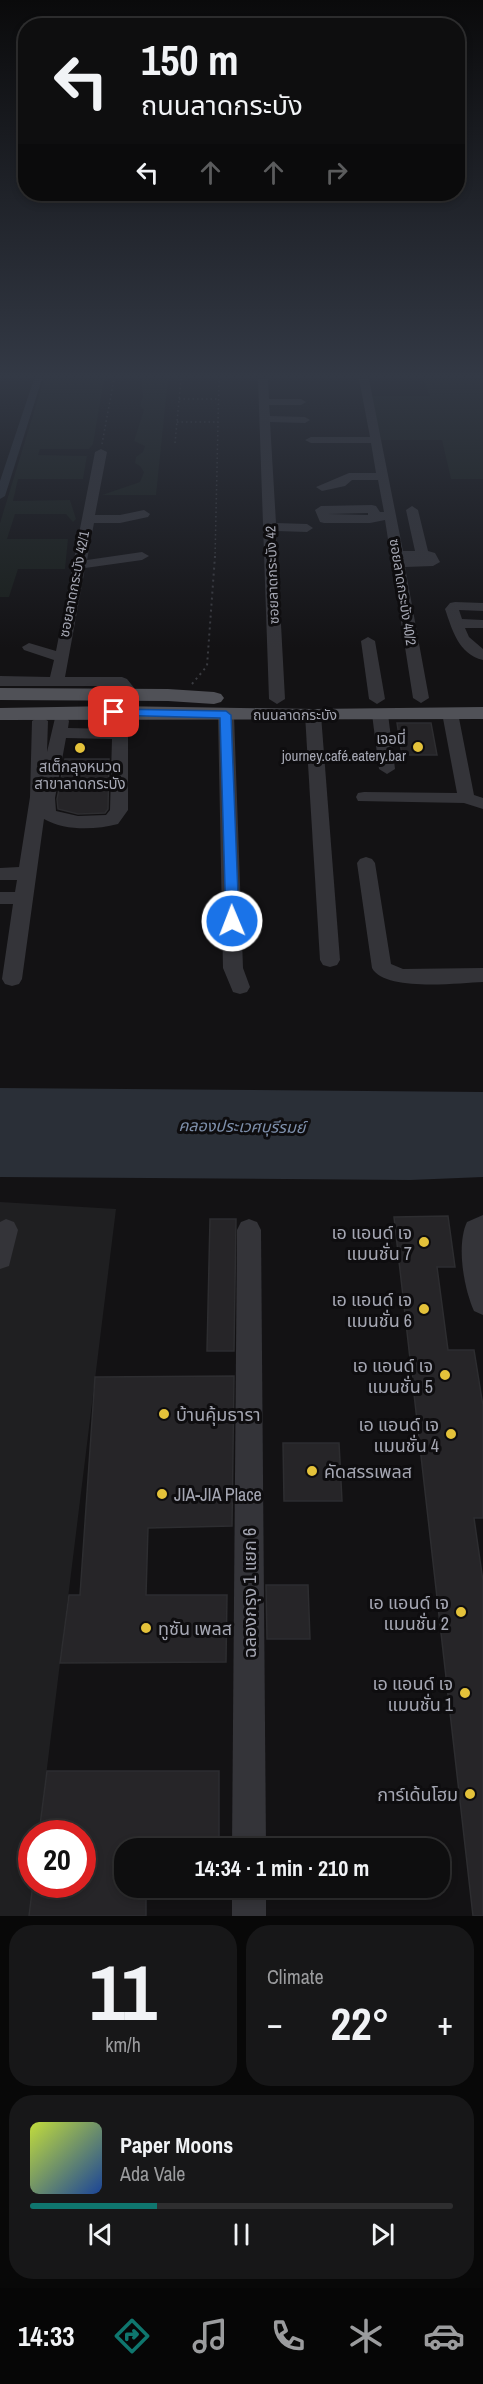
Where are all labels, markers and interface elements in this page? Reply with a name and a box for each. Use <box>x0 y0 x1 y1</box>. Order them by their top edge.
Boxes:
text: 150 m <box>141 32 239 88</box>
icon: left <box>42 42 120 120</box>
text: ถนนลาดกระบัง <box>141 87 303 123</box>
icon: left <box>131 156 164 189</box>
icon: ahead <box>194 156 227 189</box>
icon: ahead <box>257 156 290 189</box>
icon: right <box>320 156 353 189</box>
street label: ซอยลาดกระบัง 42 <box>261 526 283 624</box>
street label: ซอยลาดกระบัง 42/1 <box>55 529 93 639</box>
street label: ซอยลาดกระบัง 40/2 <box>386 537 420 647</box>
pin <box>88 686 139 737</box>
icon: arrive <box>97 695 130 728</box>
street label: ถนนลาดกระบัง <box>253 706 337 724</box>
place label: เจอนี่ journey.café.eatery.bar <box>281 728 406 766</box>
marker: เจอนี่ journey.café.eatery.bar <box>411 740 425 754</box>
marker: สเต็กลุงหนวด สาขาลาดกระบัง <box>73 741 87 755</box>
place label: สเต็กลุงหนวด สาขาลาดกระบัง <box>34 756 126 794</box>
position arrow <box>200 889 264 953</box>
water label: คลองประเวศบุรีรมย์ <box>178 1114 309 1138</box>
place label: เอ แอนด์ เจ แมนชั่น 7 <box>331 1220 412 1266</box>
marker: เอ แอนด์ เจ แมนชั่น 7 <box>417 1235 431 1249</box>
place label: เอ แอนด์ เจ แมนชั่น 6 <box>331 1287 412 1333</box>
marker: เอ แอนด์ เจ แมนชั่น 6 <box>417 1302 431 1316</box>
place label: เอ แอนด์ เจ แมนชั่น 5 <box>352 1353 433 1399</box>
marker: เอ แอนด์ เจ แมนชั่น 5 <box>438 1368 452 1382</box>
place label: บ้านคุ้มธารา <box>176 1402 261 1427</box>
marker: บ้านคุ้มธารา <box>157 1407 171 1421</box>
place label: เอ แอนด์ เจ แมนชั่น 4 <box>358 1412 439 1458</box>
marker: เอ แอนด์ เจ แมนชั่น 4 <box>444 1427 458 1441</box>
place label: คัดสรรเพลส <box>324 1459 412 1484</box>
marker: คัดสรรเพลส <box>305 1464 319 1478</box>
place label: JIA-JIA Place <box>174 1482 262 1507</box>
marker: JIA-JIA Place <box>155 1487 169 1501</box>
street label: ฉลองกรุง 1 แยก 6 <box>237 1528 262 1658</box>
place label: เอ แอนด์ เจ แมนชั่น 2 <box>368 1590 449 1636</box>
marker: เอ แอนด์ เจ แมนชั่น 2 <box>454 1605 468 1619</box>
place label: ทูซัน เพลส <box>158 1616 232 1641</box>
marker: ทูซัน เพลส <box>139 1621 153 1635</box>
place label: เอ แอนด์ เจ แมนชั่น 1 <box>372 1671 454 1717</box>
marker: เอ แอนด์ เจ แมนชั่น 1 <box>458 1686 472 1700</box>
place label: การ์เด้นโฮม <box>377 1782 458 1807</box>
marker: การ์เด้นโฮม <box>463 1787 477 1801</box>
speed limit sign: 20 <box>18 1820 96 1898</box>
text: 14:34 · 1 min · 210 m <box>195 1853 369 1883</box>
text: 11 <box>89 1939 157 2044</box>
text: Climate <box>267 1963 324 1990</box>
text: 22° <box>330 1993 390 2054</box>
text: − <box>267 2001 283 2045</box>
text: + <box>437 2001 453 2045</box>
text: km/h <box>105 2031 141 2058</box>
text: Paper Moons <box>120 2130 233 2160</box>
text: Ada Vale <box>120 2160 185 2187</box>
icon: previous <box>84 2218 117 2251</box>
icon: pause <box>225 2218 258 2251</box>
icon: next <box>366 2218 399 2251</box>
icon: directions <box>111 2315 153 2357</box>
icon: music <box>189 2315 231 2357</box>
icon: phone <box>267 2315 309 2357</box>
icon: climate <box>345 2315 387 2357</box>
icon: car <box>423 2315 465 2357</box>
text: 14:33 <box>18 2318 75 2354</box>

